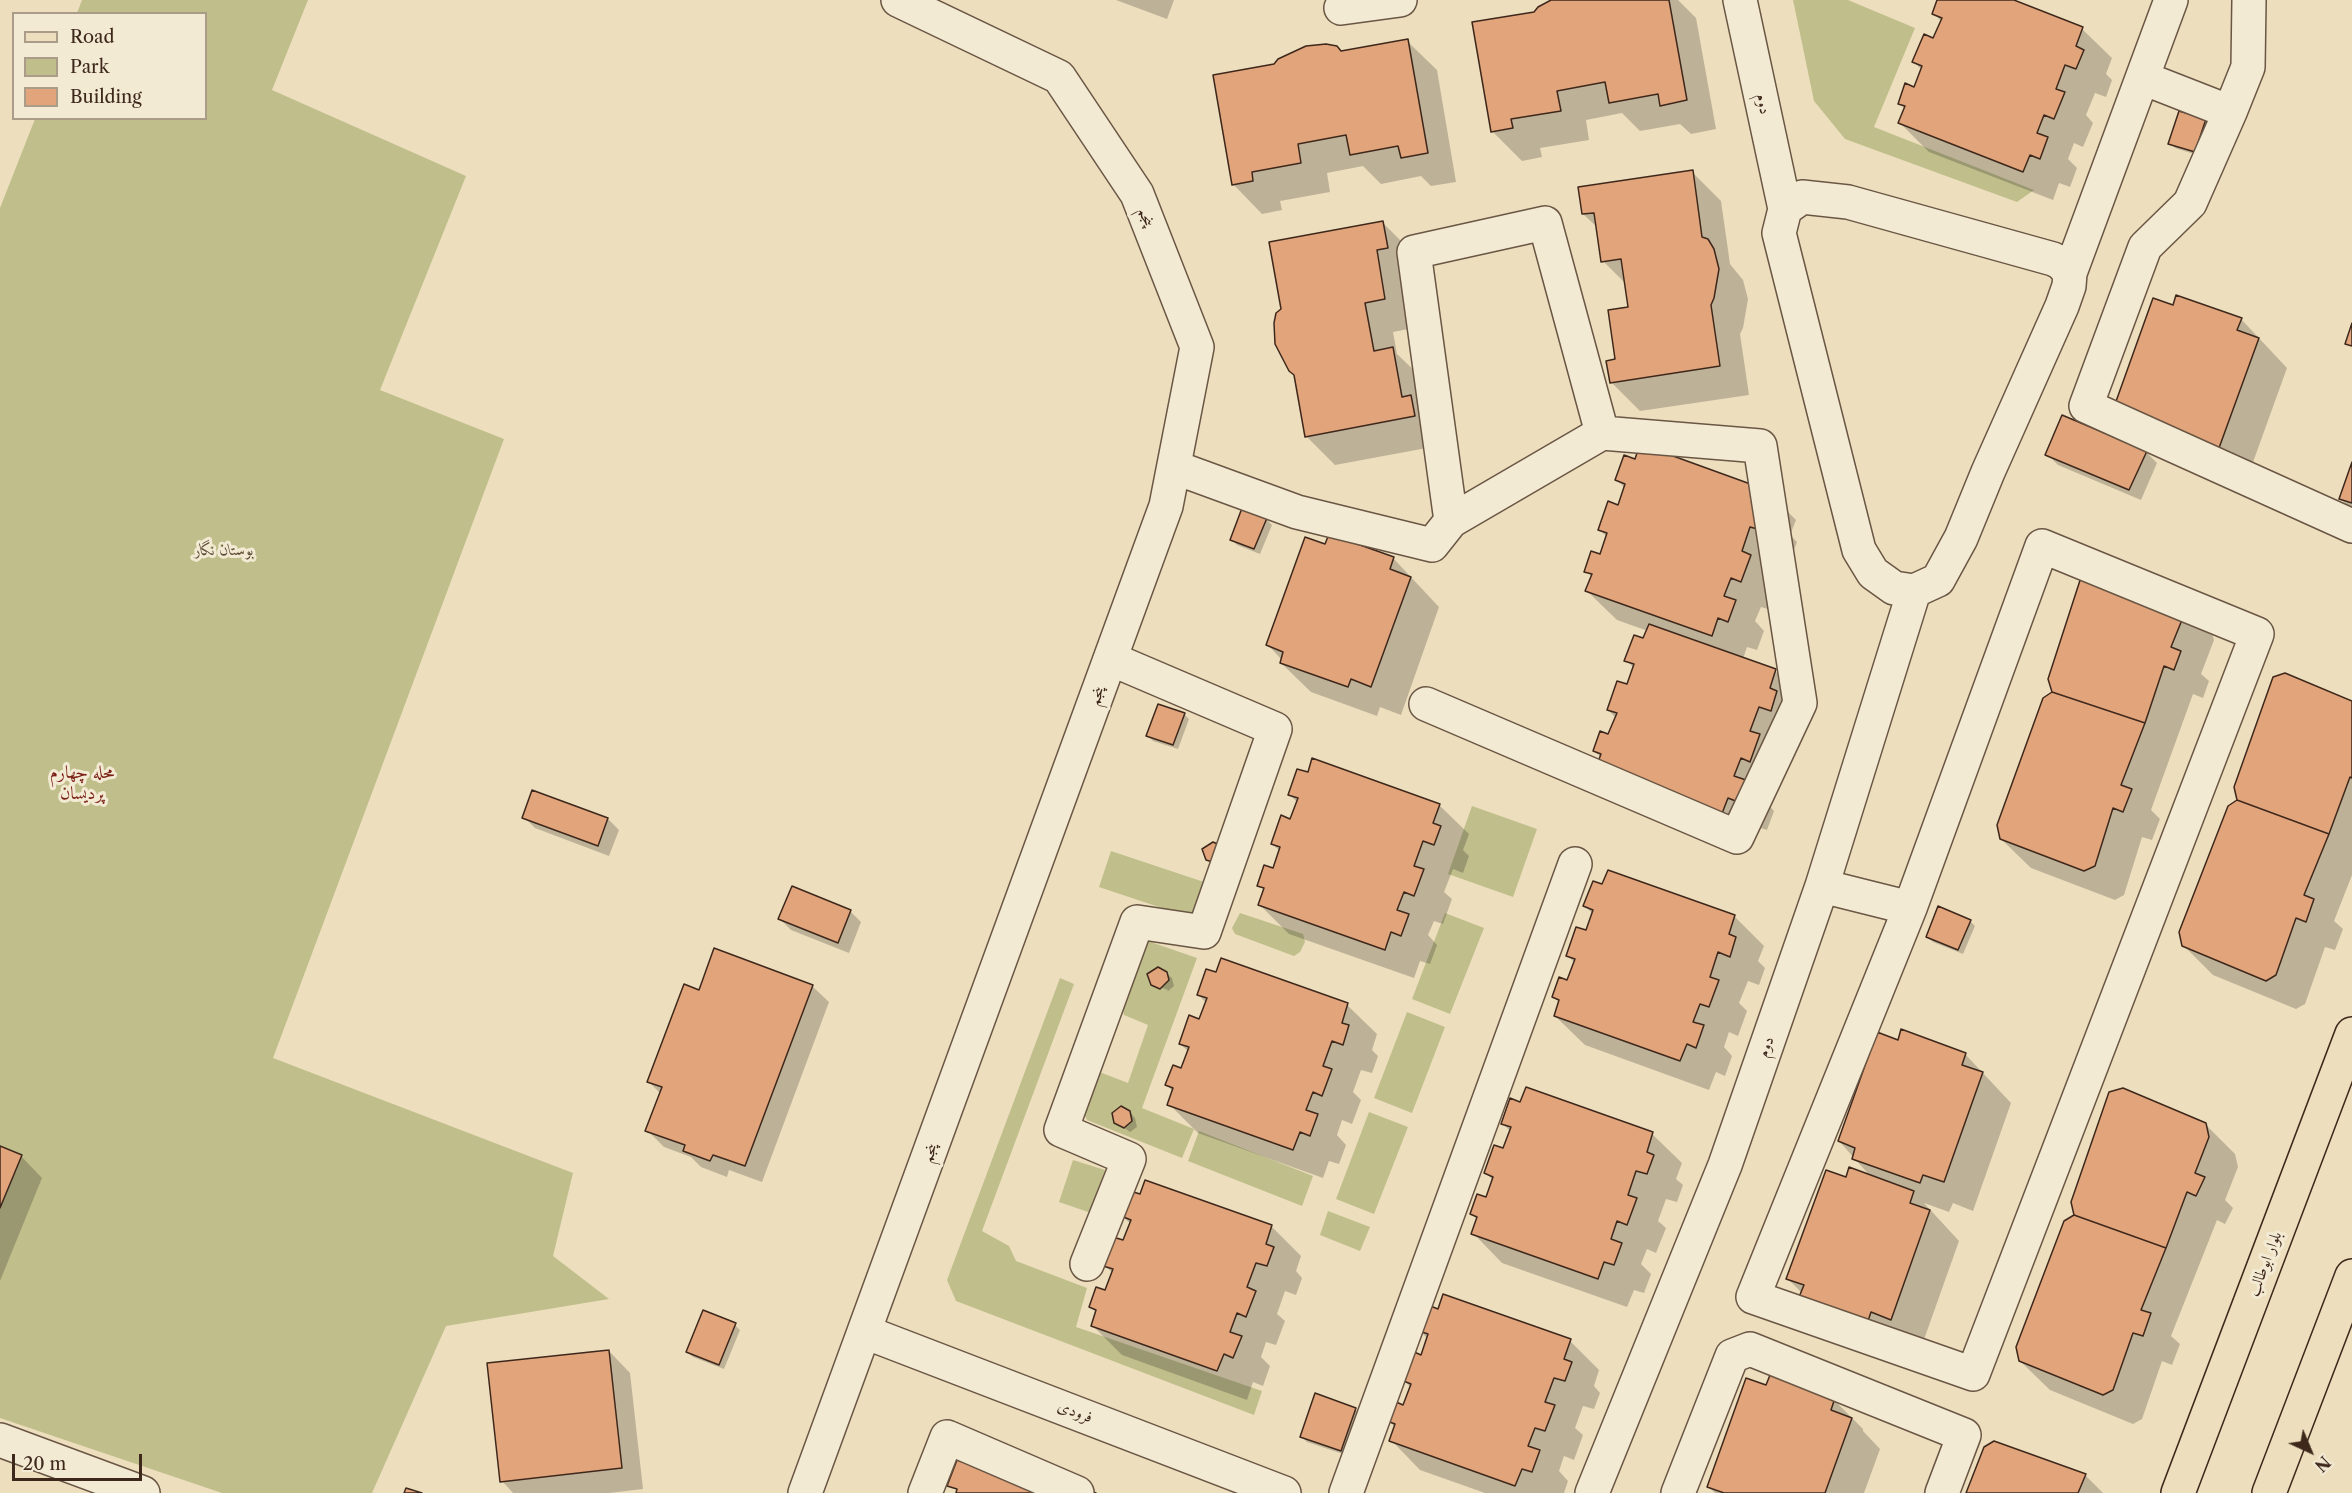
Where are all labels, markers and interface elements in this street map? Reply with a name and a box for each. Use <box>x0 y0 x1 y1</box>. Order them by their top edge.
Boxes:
legend <box>12 12 207 120</box>
text: Road <box>70 26 115 48</box>
text: Park <box>70 56 109 78</box>
text: Building <box>70 86 142 108</box>
street label: دوم <box>1751 92 1775 116</box>
street label: پنجم <box>1134 205 1158 229</box>
park label: بوستان نگار <box>194 540 254 560</box>
street label: پنجم <box>1085 684 1109 708</box>
district label: محله چهارم پردیسان <box>50 762 114 804</box>
street label: دوم <box>1754 1034 1778 1060</box>
street label: پنجم <box>918 1141 942 1165</box>
street label: بلوار ابوطالب <box>2244 1229 2286 1299</box>
street label: فرودی <box>1055 1397 1095 1427</box>
north arrow <box>2280 1421 2340 1481</box>
scale bar <box>15 1442 146 1480</box>
text: N <box>2311 1452 2334 1476</box>
text: 20 m <box>23 1453 66 1475</box>

